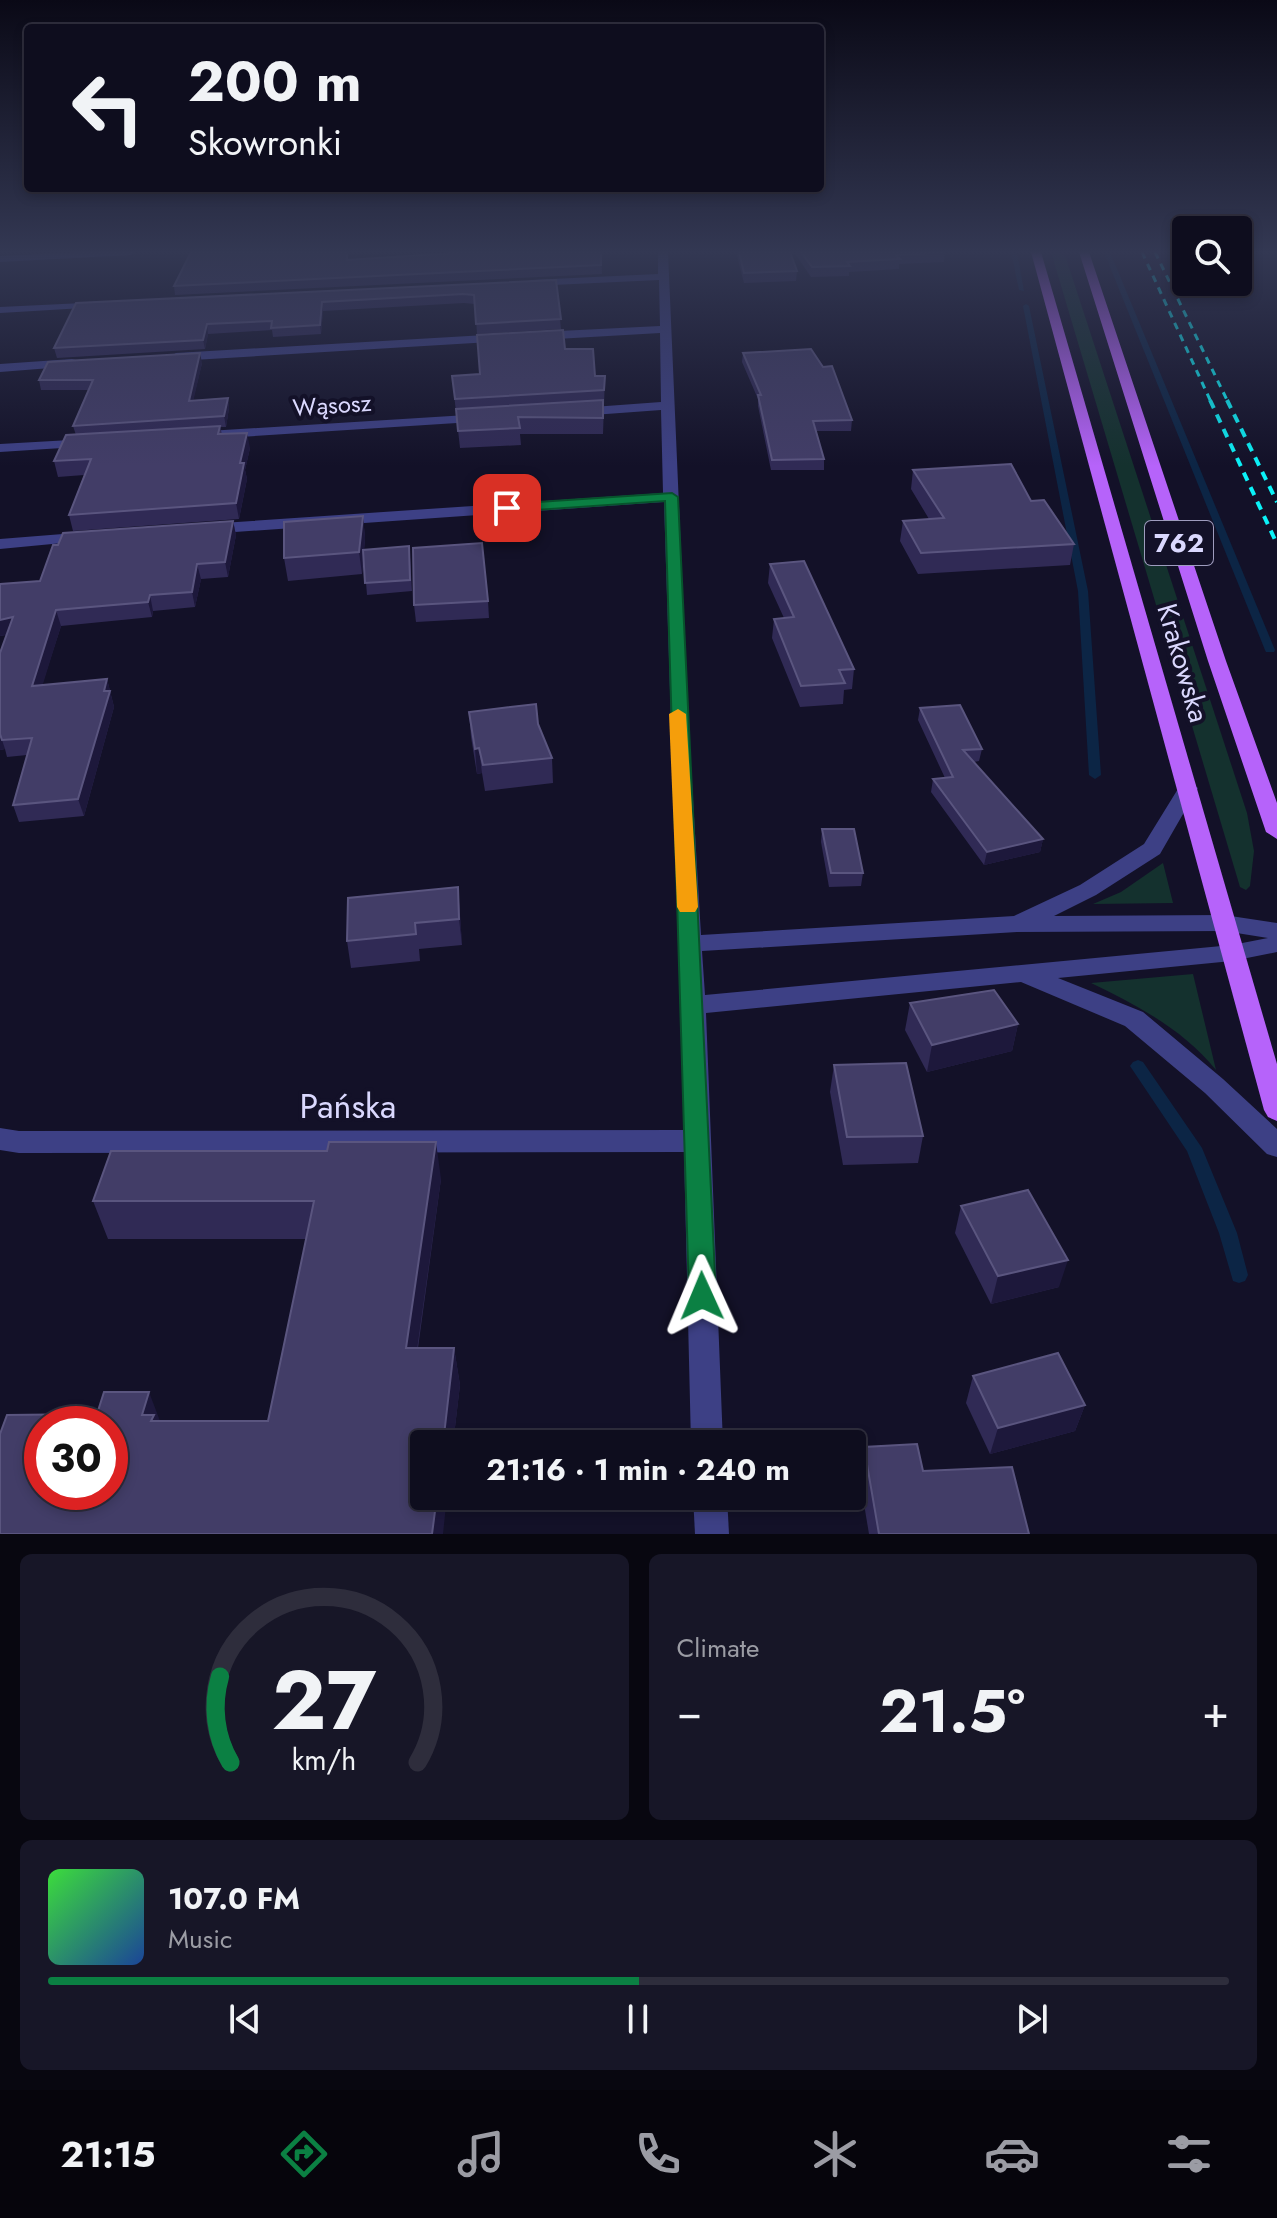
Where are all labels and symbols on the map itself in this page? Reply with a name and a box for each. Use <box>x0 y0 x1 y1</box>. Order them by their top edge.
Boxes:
street label: Wąsosz <box>291 385 373 425</box>
pin <box>473 474 541 542</box>
road number: 762 <box>1145 521 1213 565</box>
street label: Krakowska <box>1147 599 1219 727</box>
street label: Pańska <box>300 1082 396 1131</box>
position arrow <box>660 1254 744 1338</box>
speed limit sign: 30 <box>24 1406 128 1510</box>

